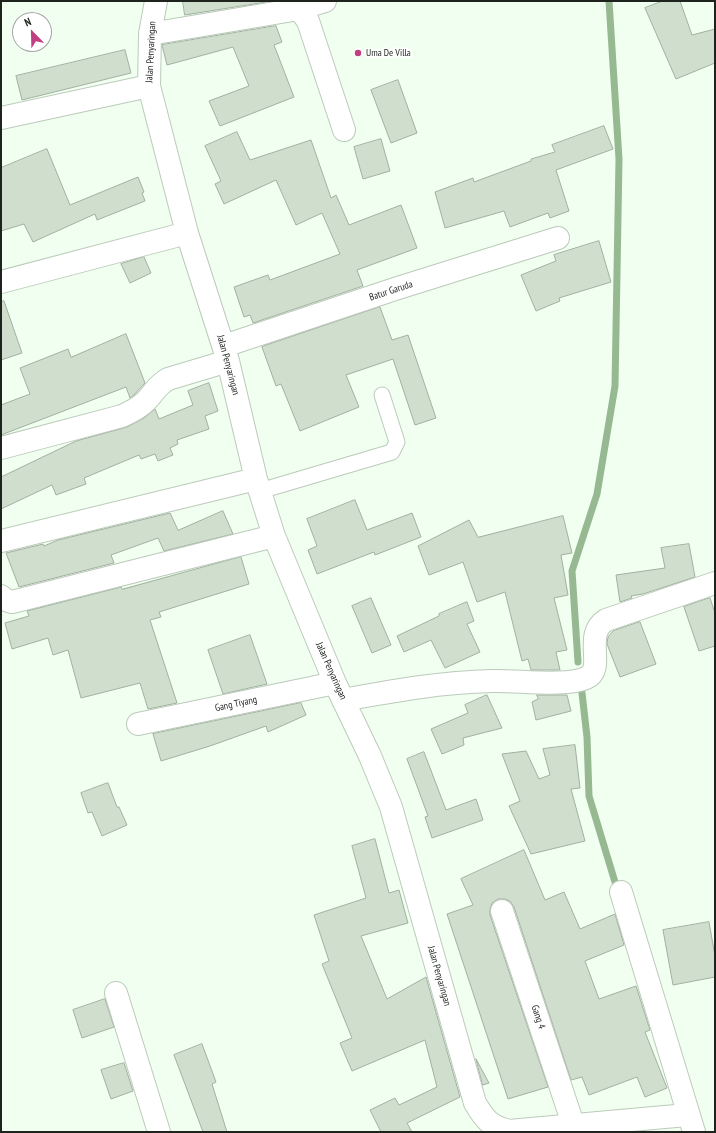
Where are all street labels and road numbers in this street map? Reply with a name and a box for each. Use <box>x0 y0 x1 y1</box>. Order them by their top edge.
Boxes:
street label: Jalan Penyaringan <box>143 21 159 83</box>
street label: Batur Garuda <box>368 278 414 304</box>
street label: Jalan Penyaringan <box>214 334 242 396</box>
street label: Jalan Penyaringan <box>313 640 349 702</box>
street label: Gang Tiyang <box>214 694 258 714</box>
street label: Jalan Penyaringan <box>425 945 453 1007</box>
street label: Gang 4 <box>529 1004 547 1030</box>

